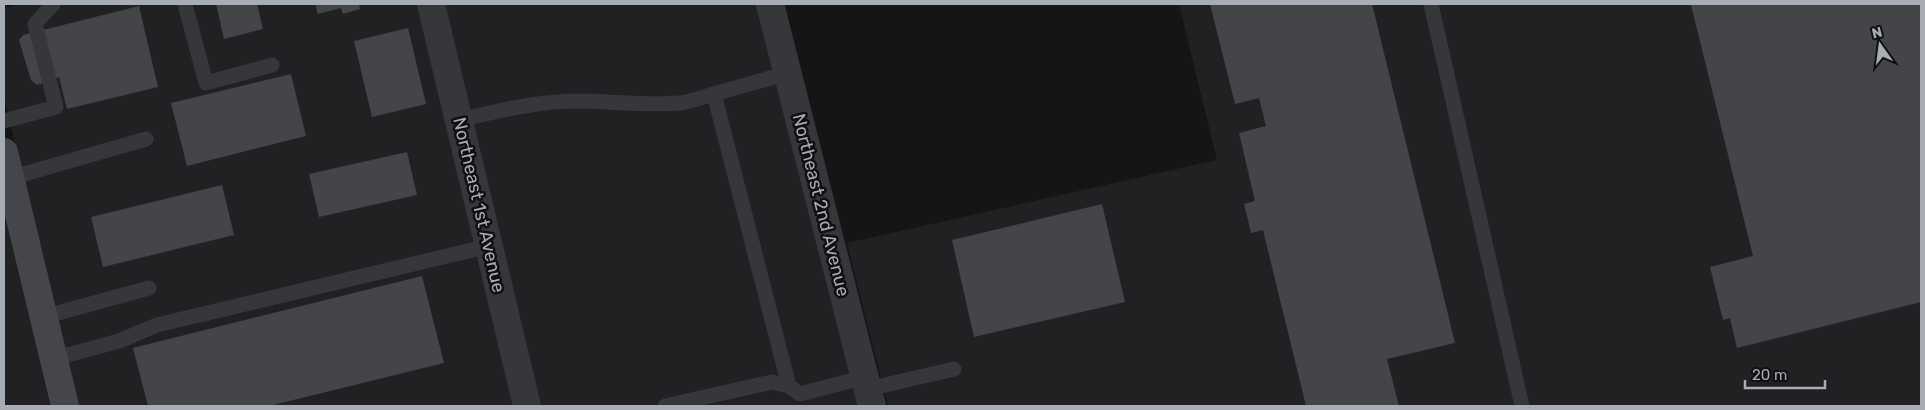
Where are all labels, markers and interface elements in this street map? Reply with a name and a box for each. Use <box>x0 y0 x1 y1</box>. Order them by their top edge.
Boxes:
north arrow <box>1855 20 1905 70</box>
text: N <box>1870 23 1884 42</box>
street label: Northeast 2nd Avenue <box>788 111 854 299</box>
street label: Northeast 1st Avenue <box>448 115 510 295</box>
scale bar <box>1745 358 1825 390</box>
text: 20 m <box>1752 366 1787 384</box>

